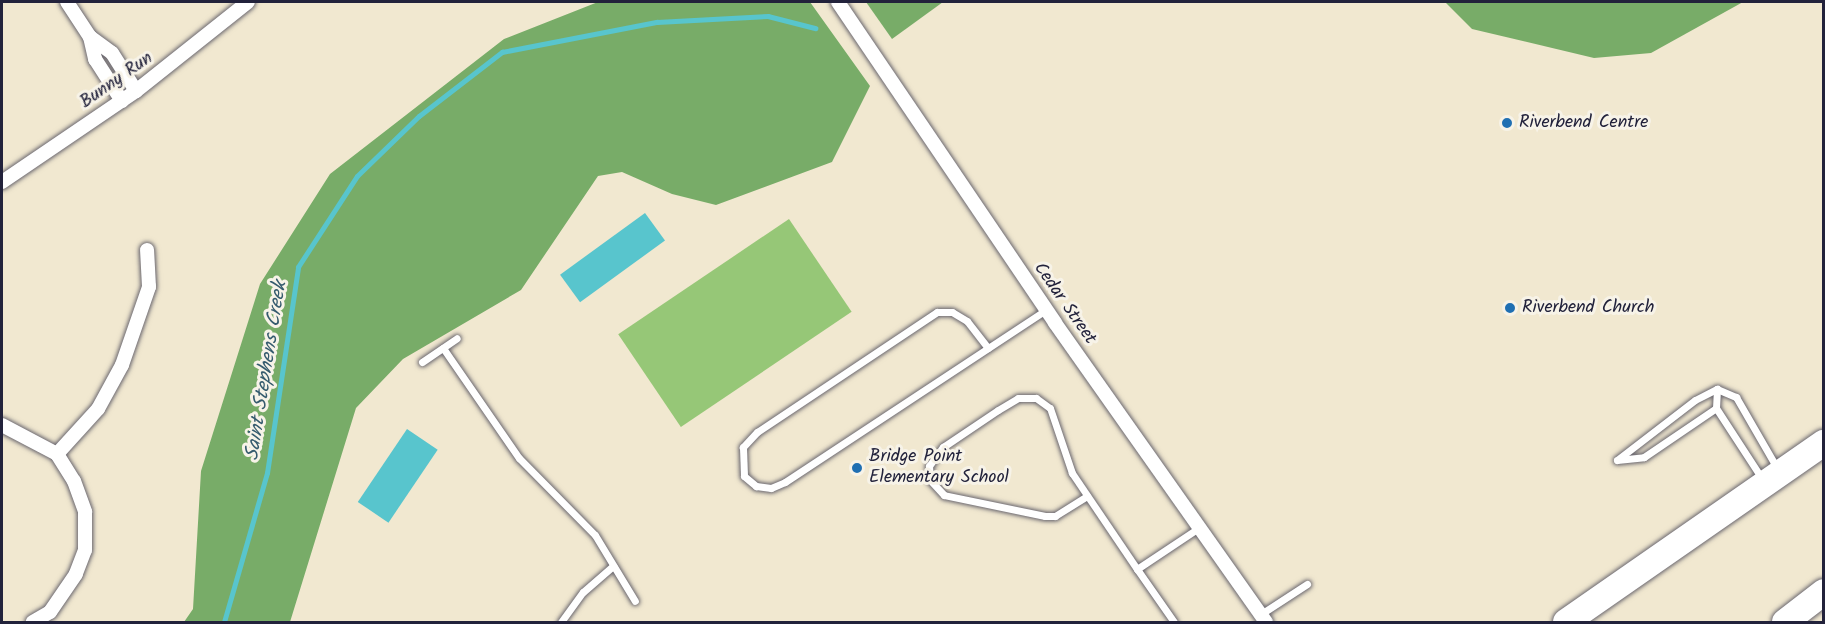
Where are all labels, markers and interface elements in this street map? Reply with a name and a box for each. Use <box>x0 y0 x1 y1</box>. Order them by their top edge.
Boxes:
street label: Bunny Run <box>77 48 157 114</box>
place label: Riverbend Centre <box>1519 112 1648 134</box>
marker: Riverbend Centre <box>1500 116 1514 130</box>
street label: Cedar Street <box>1028 259 1100 349</box>
water label: Saint Stephens Creek <box>241 280 293 462</box>
place label: Riverbend Church <box>1522 297 1654 319</box>
marker: Riverbend Church <box>1503 301 1517 315</box>
place label: Bridge Point Elementary School <box>869 447 1009 490</box>
marker: Bridge Point Elementary School <box>850 461 864 475</box>

